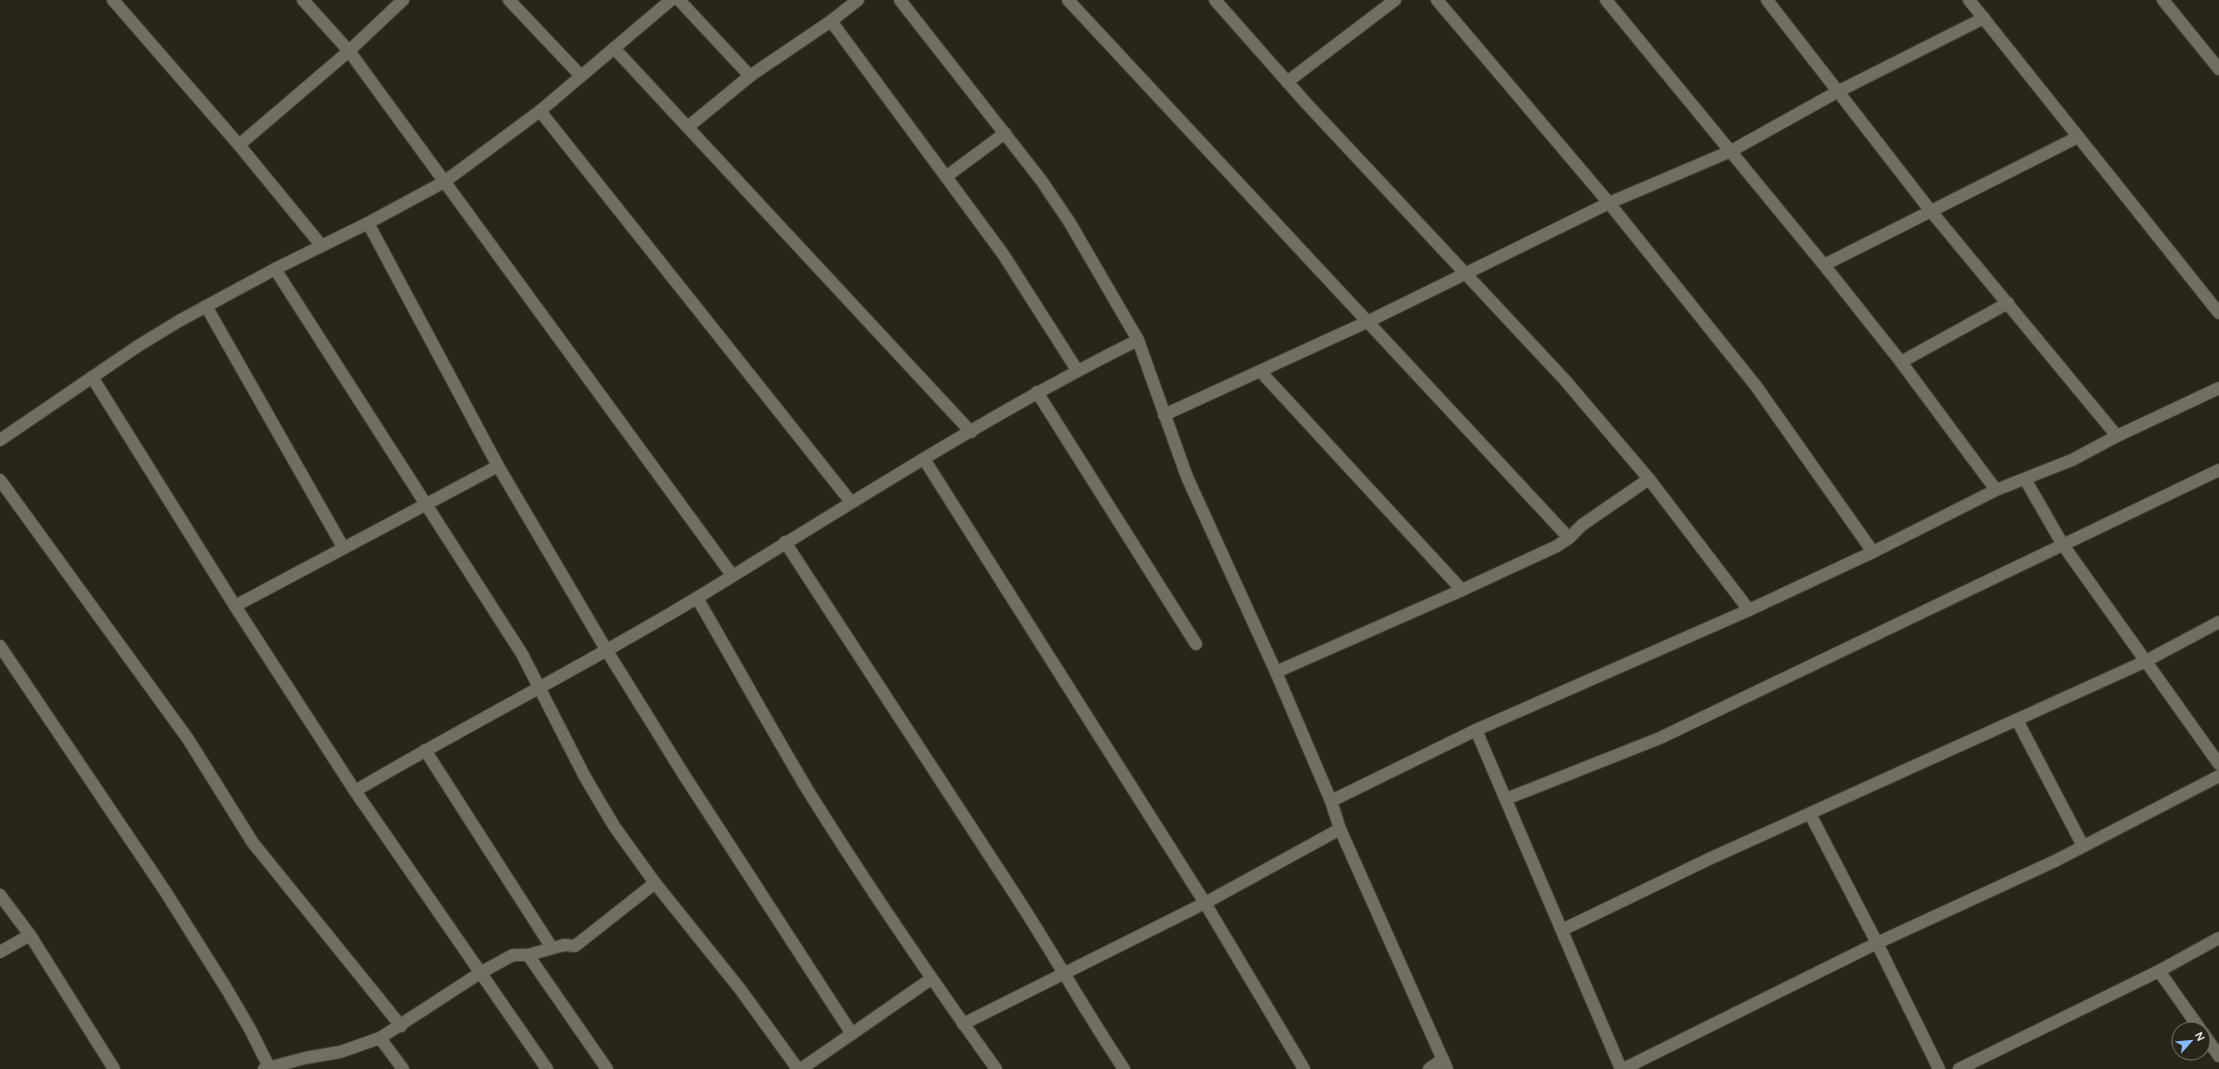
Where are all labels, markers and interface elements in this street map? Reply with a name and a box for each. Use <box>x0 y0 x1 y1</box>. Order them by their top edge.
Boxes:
north arrow <box>2171 1021 2211 1061</box>
text: N <box>2192 1030 2207 1043</box>

